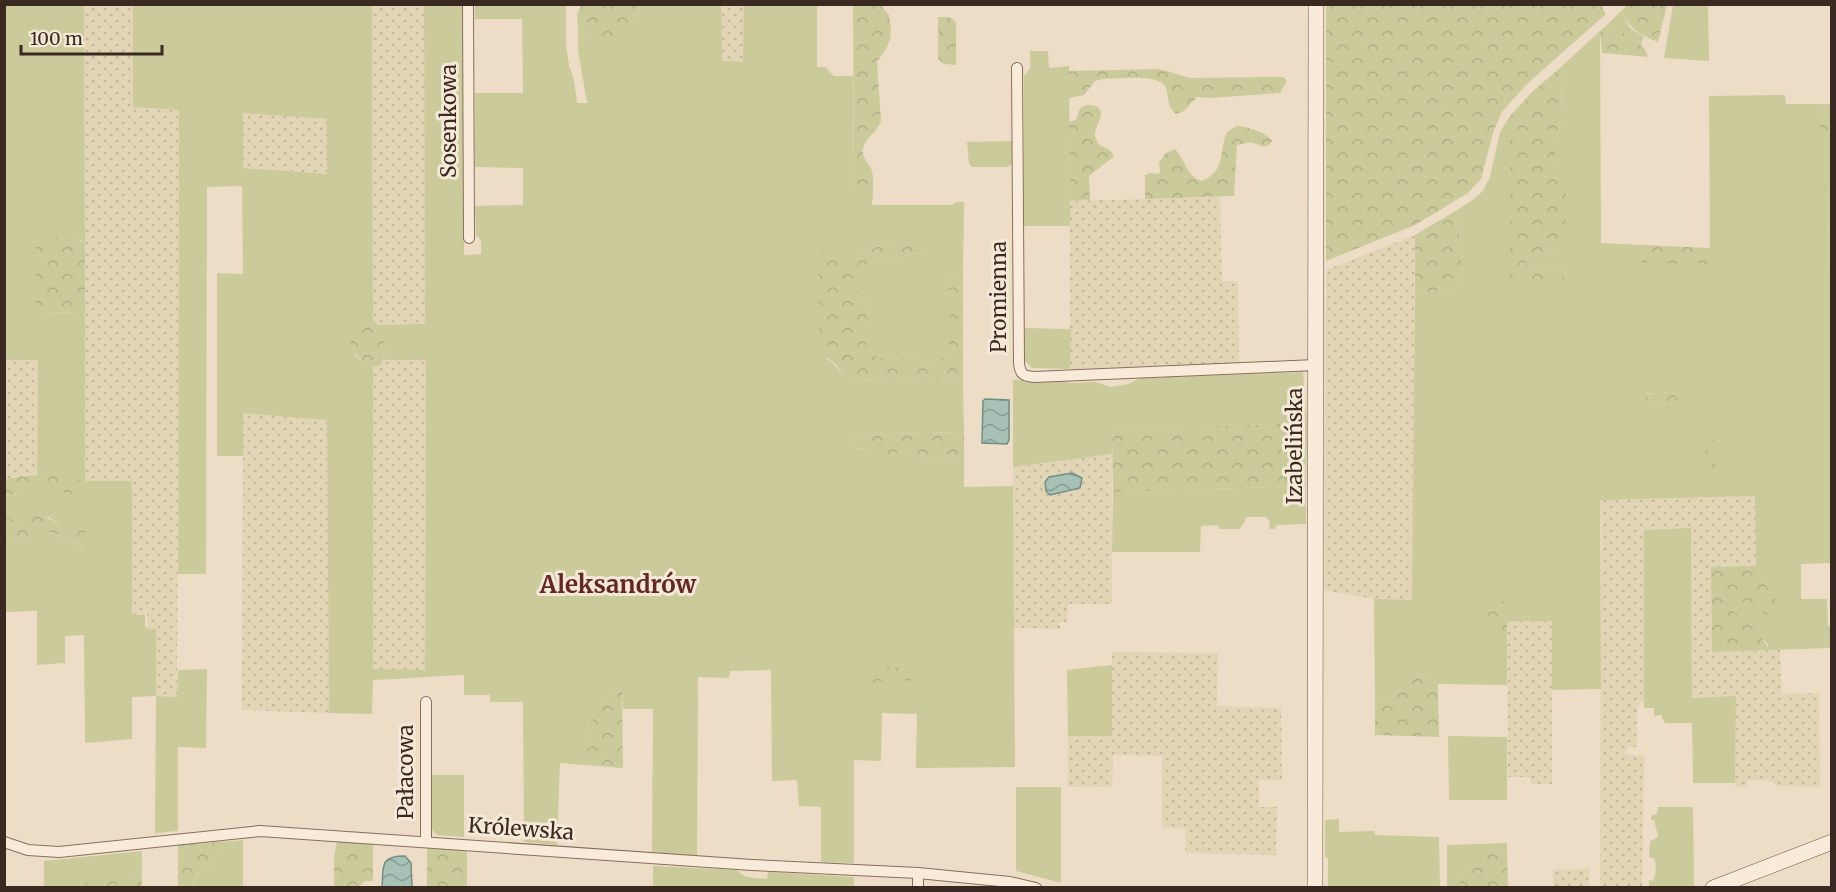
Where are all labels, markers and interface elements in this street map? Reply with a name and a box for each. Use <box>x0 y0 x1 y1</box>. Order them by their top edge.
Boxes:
scale bar <box>21 18 162 56</box>
text: 100 m <box>30 27 83 50</box>
street label: Sosenkowa <box>435 64 462 178</box>
street label: Promienna <box>985 241 1012 353</box>
street label: Izabelińska <box>1281 388 1308 504</box>
district label: Aleksandrów <box>539 569 697 600</box>
street label: Pałacowa <box>392 725 419 819</box>
street label: Królewska <box>467 811 575 846</box>

